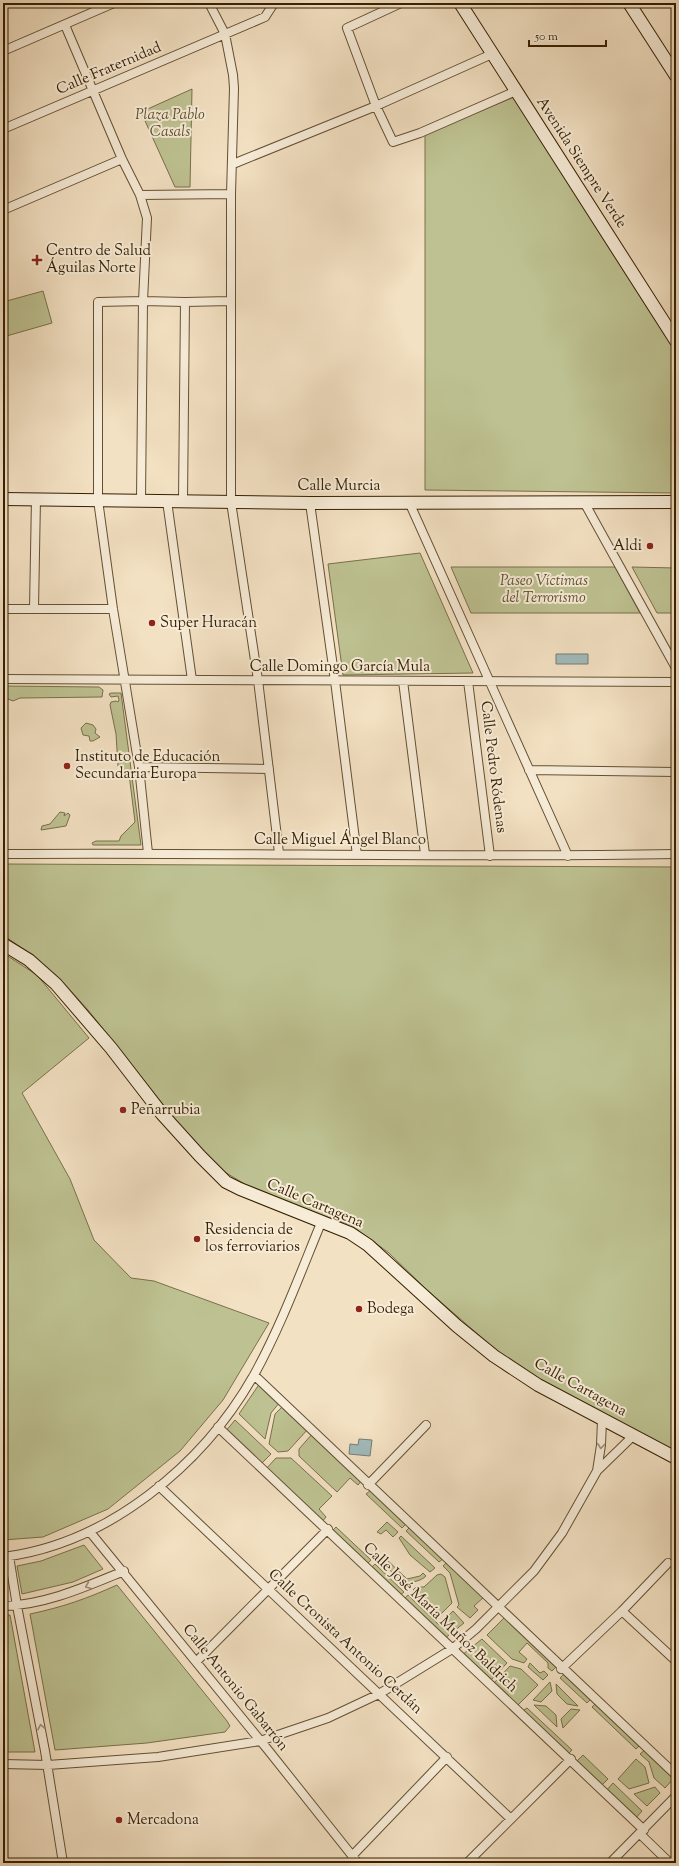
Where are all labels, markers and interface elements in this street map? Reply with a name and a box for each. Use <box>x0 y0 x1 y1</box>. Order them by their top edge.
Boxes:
scale bar <box>529 22 606 48</box>
text: 50 m <box>534 28 558 46</box>
street label: Calle Fraternidad <box>53 37 165 101</box>
street label: Avenida Siempre Verde <box>531 93 631 233</box>
park label: Plaza Pablo Casals <box>135 105 205 143</box>
place label: Centro de Salud Águilas Norte <box>46 241 152 279</box>
marker: Centro de Salud Águilas Norte <box>31 254 43 266</box>
street label: Calle Murcia <box>298 476 381 497</box>
place label: Aldi <box>613 536 642 557</box>
marker: Aldi <box>645 541 655 551</box>
park label: Paseo Víctimas del Terrorismo <box>500 571 588 609</box>
place label: Super Huracán <box>160 613 257 634</box>
marker: Super Huracán <box>147 618 157 628</box>
street label: Calle Domingo García Mula <box>250 657 430 678</box>
street label: Calle Pedro Ródenas <box>474 700 512 834</box>
place label: Instituto de Educación Secundaria Europa <box>75 747 220 785</box>
marker: Instituto de Educación Secundaria Europa <box>62 761 72 771</box>
street label: Calle Miguel Ángel Blanco <box>254 829 426 851</box>
place label: Peñarrubia <box>131 1100 201 1121</box>
marker: Peñarrubia <box>118 1105 128 1115</box>
street label: Calle Cartagena <box>263 1174 367 1234</box>
place label: Residencia de los ferroviarios <box>205 1220 300 1258</box>
marker: Residencia de los ferroviarios <box>192 1234 202 1244</box>
place label: Bodega <box>367 1299 414 1320</box>
marker: Bodega <box>354 1304 364 1314</box>
street label: Calle Cartagena <box>530 1354 630 1422</box>
one-way arrow <box>596 1443 605 1449</box>
street label: Calle José María Muñoz Baldrich <box>358 1538 522 1698</box>
street label: Calle Cronista Antonio Cerdán <box>263 1565 427 1719</box>
one-way arrow <box>84 1582 91 1590</box>
street label: Calle Antonio Gabarrón <box>177 1620 293 1756</box>
one-way arrow <box>37 1724 45 1730</box>
place label: Mercadona <box>127 1810 199 1831</box>
marker: Mercadona <box>114 1815 124 1825</box>

